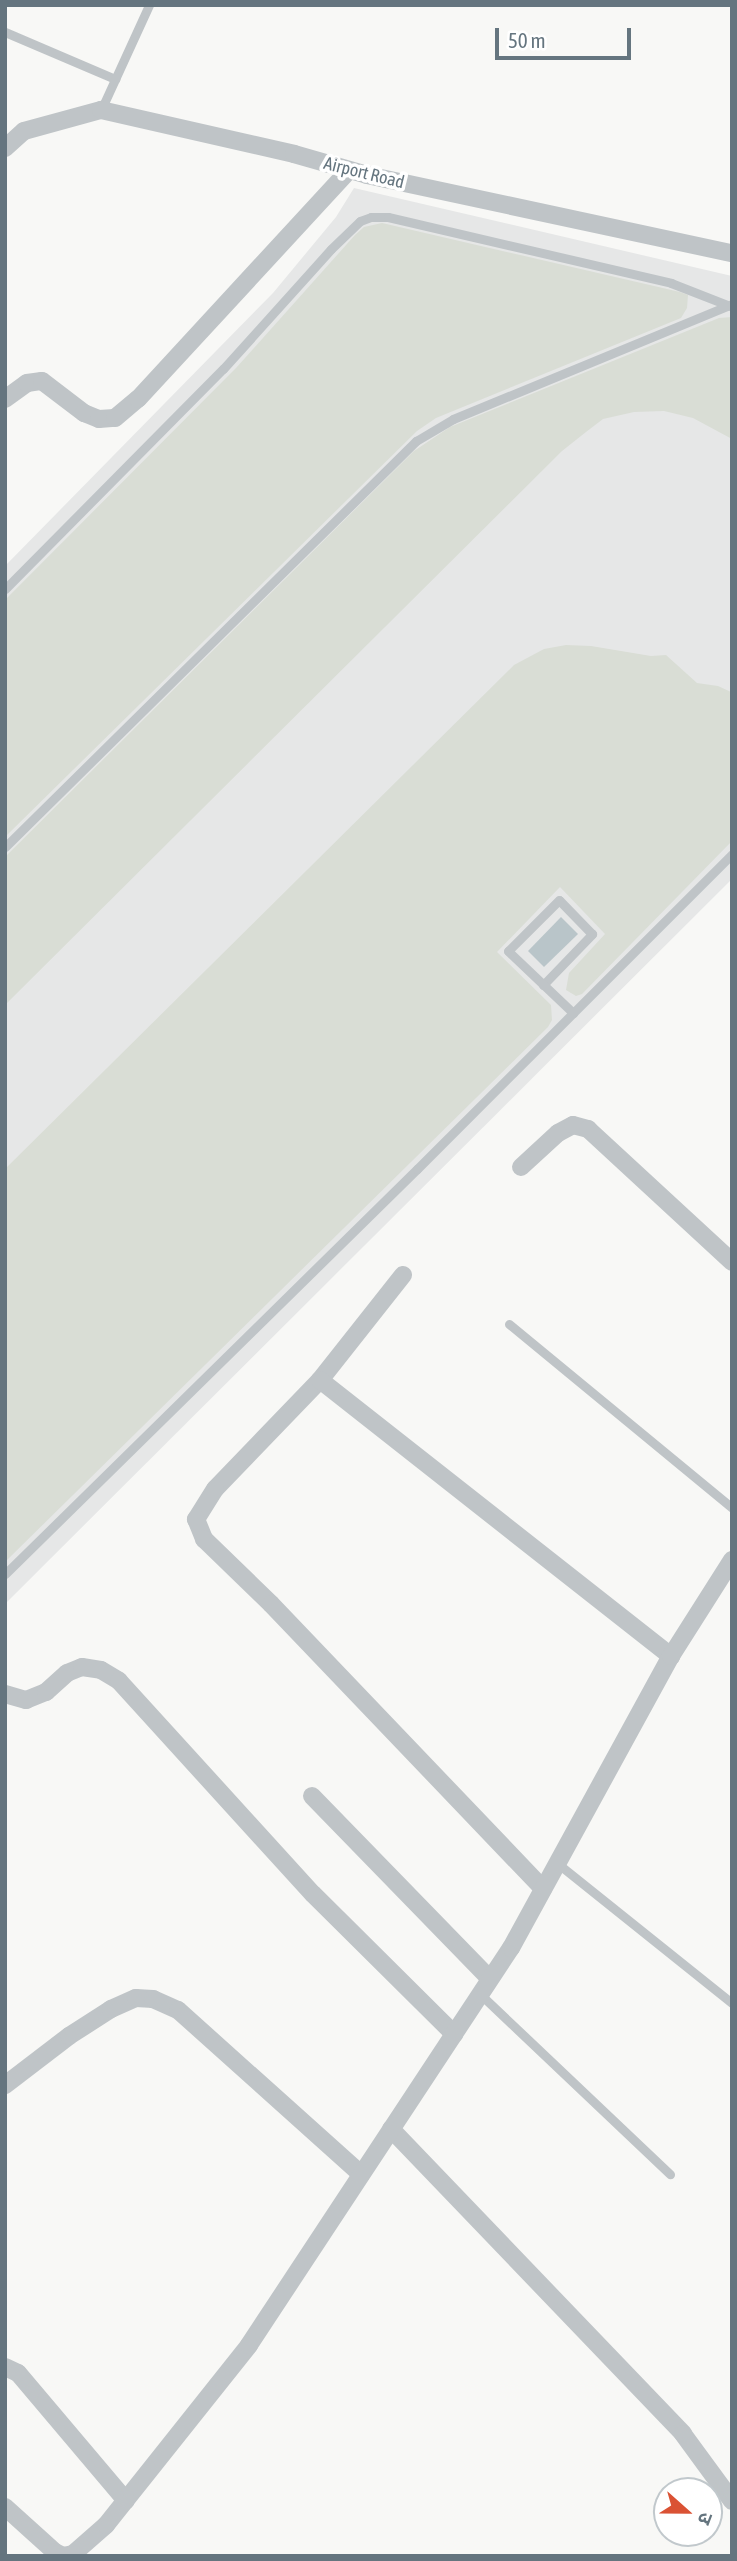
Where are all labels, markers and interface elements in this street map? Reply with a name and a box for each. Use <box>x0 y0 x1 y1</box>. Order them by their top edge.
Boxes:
scale bar <box>499 14 636 58</box>
text: 50 m <box>508 28 546 52</box>
street label: Airport Road <box>321 153 407 193</box>
north arrow <box>653 2477 723 2547</box>
text: उ <box>693 2510 718 2528</box>

